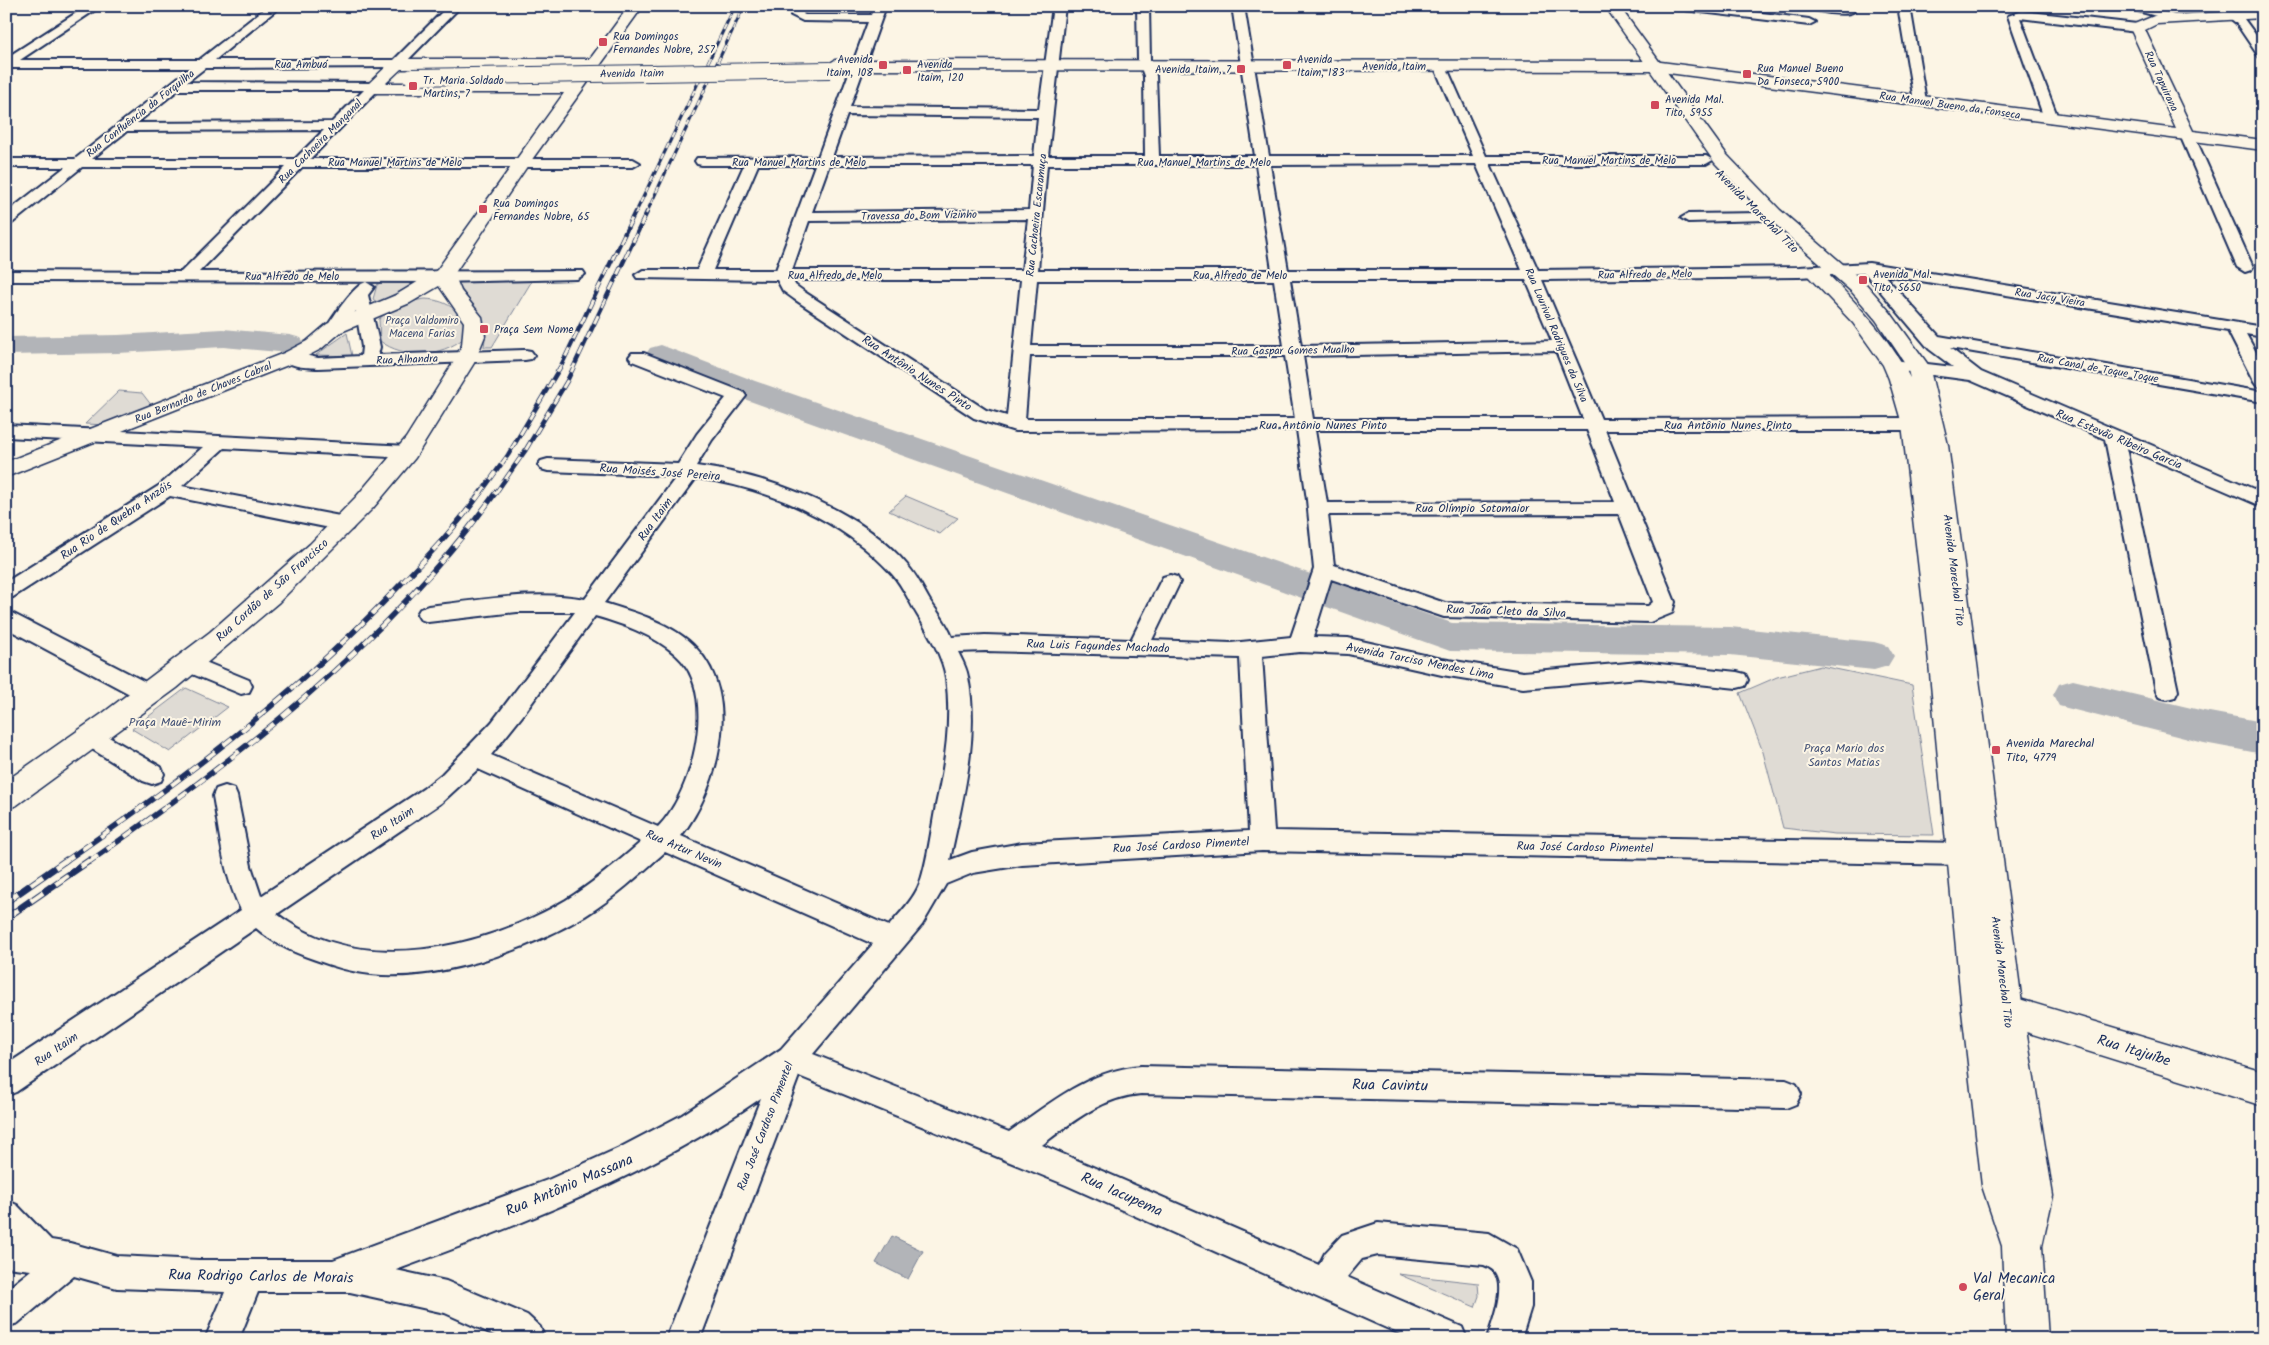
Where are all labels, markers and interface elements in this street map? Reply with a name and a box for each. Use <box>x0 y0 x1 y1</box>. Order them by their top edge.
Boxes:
place label: Rua Domingos Fernandes Nobre, 257 <box>613 28 716 59</box>
marker: Rua Domingos Fernandes Nobre, 257 <box>597 36 609 48</box>
street label: Rua Tapuirana <box>2139 48 2183 115</box>
place label: Avenida Itaim, 108 <box>826 51 873 82</box>
place label: Avenida Itaim, 183 <box>1297 51 1344 82</box>
street label: Rua Ambuá <box>275 56 329 74</box>
place label: Avenida Itaim, 120 <box>917 56 964 87</box>
street label: Avenida Itaim <box>1362 58 1426 76</box>
marker: Avenida Itaim, 108 <box>877 59 889 71</box>
marker: Avenida Itaim, 183 <box>1281 59 1293 71</box>
place label: Rua Manuel Bueno Da Fonseca, 5900 <box>1757 60 1843 91</box>
place label: Avenida Itaim, 7 <box>1155 61 1232 79</box>
marker: Avenida Itaim, 7 <box>1235 63 1247 75</box>
street label: Avenida Itaim <box>600 64 664 84</box>
marker: Avenida Itaim, 120 <box>901 64 913 76</box>
street label: Rua Confluência da Forquilha <box>82 65 199 162</box>
marker: Rua Manuel Bueno Da Fonseca, 5900 <box>1741 68 1753 80</box>
place label: Tr. Maria Soldado Martins, 7 <box>423 72 504 103</box>
marker: Tr. Maria Soldado Martins, 7 <box>407 80 419 92</box>
street label: Rua Manuel Bueno da Fonseca <box>1878 87 2022 125</box>
place label: Avenida Mal. Tito, 5955 <box>1665 91 1724 122</box>
street label: Rua Cachoeira Manganal <box>274 95 367 188</box>
marker: Avenida Mal. Tito, 5955 <box>1649 99 1661 111</box>
street label: Rua Manuel Martins de Melo <box>1542 152 1676 170</box>
street label: Rua Cachoeira Escaramuça <box>1022 153 1052 278</box>
street label: Rua Manuel Martins de Melo <box>328 154 462 172</box>
street label: Rua Manuel Martins de Melo <box>732 154 866 172</box>
street label: Rua Manuel Martins de Melo <box>1137 154 1271 172</box>
street label: Avenida Marechal Tito <box>1710 165 1803 258</box>
place label: Rua Domingos Fernandes Nobre, 65 <box>493 195 591 226</box>
marker: Rua Domingos Fernandes Nobre, 65 <box>477 203 489 215</box>
street label: Travessa do Bom Vizinho <box>861 206 977 226</box>
street label: Rua Lourival Rodrigues da Silva <box>1520 265 1593 405</box>
street label: Rua Alfredo de Melo <box>1598 265 1692 285</box>
place label: Avenida Mal. Tito, 5650 <box>1873 266 1932 297</box>
street label: Rua Alfredo de Melo <box>788 267 882 285</box>
street label: Rua Alfredo de Melo <box>1193 267 1287 285</box>
street label: Rua Alfredo de Melo <box>245 268 339 286</box>
marker: Avenida Mal. Tito, 5650 <box>1857 274 1869 286</box>
street label: Rua Jacy Vieira <box>2013 284 2086 312</box>
park label: Praça Valdomiro Macena Farias <box>385 312 459 343</box>
place label: Praça Sem Nome <box>494 321 573 339</box>
marker: Praça Sem Nome <box>478 323 490 335</box>
street label: Rua Antônio Nunes Pinto <box>858 331 976 416</box>
street label: Rua Gaspar Gomes Mualho <box>1231 341 1355 361</box>
street label: Rua Canal de Toque Toque <box>2036 349 2160 389</box>
street label: Rua Alhandra <box>376 350 438 370</box>
street label: Rua Bernardo de Chaves Cabral <box>132 357 275 429</box>
street label: Rua Estevão Ribeiro Garcia <box>2053 404 2185 475</box>
street label: Rua Antônio Nunes Pinto <box>1259 416 1387 435</box>
street label: Rua Antônio Nunes Pinto <box>1664 416 1792 435</box>
street label: Rua Moisés José Pereira <box>599 459 721 486</box>
street label: Rua Rio de Quebra Anzóis <box>56 476 176 565</box>
street label: Rua Itaim <box>633 493 678 545</box>
street label: Rua Olímpio Sotomaior <box>1415 499 1530 518</box>
street label: Avenida Marechal Tito <box>1937 513 1970 627</box>
street label: Rua Cordão de São Francisco <box>212 534 333 646</box>
street label: Rua João Cleto da Silva <box>1446 600 1567 623</box>
street label: Rua Luis Fagundes Machado <box>1026 635 1170 658</box>
street label: Avenida Tarciso Mendes Lima <box>1344 638 1496 685</box>
park label: Praça Mauê-Mirim <box>129 713 222 732</box>
place label: Avenida Marechal Tito, 4779 <box>2006 734 2094 767</box>
park label: Praça Mario dos Santos Matias <box>1804 739 1884 772</box>
marker: Avenida Marechal Tito, 4779 <box>1990 744 2002 756</box>
street label: Rua Itaim <box>366 801 419 845</box>
street label: Rua Artur Nevin <box>643 825 725 874</box>
street label: Rua José Cardoso Pimentel <box>1112 832 1250 859</box>
street label: Rua José Cardoso Pimentel <box>1516 837 1654 858</box>
street label: Avenida Marechal Tito <box>1985 915 2018 1029</box>
street label: Rua Itaim <box>30 1027 83 1071</box>
street label: Rua Itajuíbe <box>2094 1028 2174 1074</box>
street label: Rua José Cardoso Pimentel <box>732 1059 799 1193</box>
street label: Rua Cavintu <box>1352 1073 1428 1099</box>
street label: Rua Antônio Massana <box>502 1148 637 1224</box>
street label: Rua Iacupema <box>1077 1166 1166 1224</box>
street label: Rua Rodrigo Carlos de Morais <box>168 1263 354 1291</box>
place label: Val Mecanica Geral <box>1973 1267 2055 1308</box>
marker: Val Mecanica Geral <box>1957 1281 1969 1293</box>

